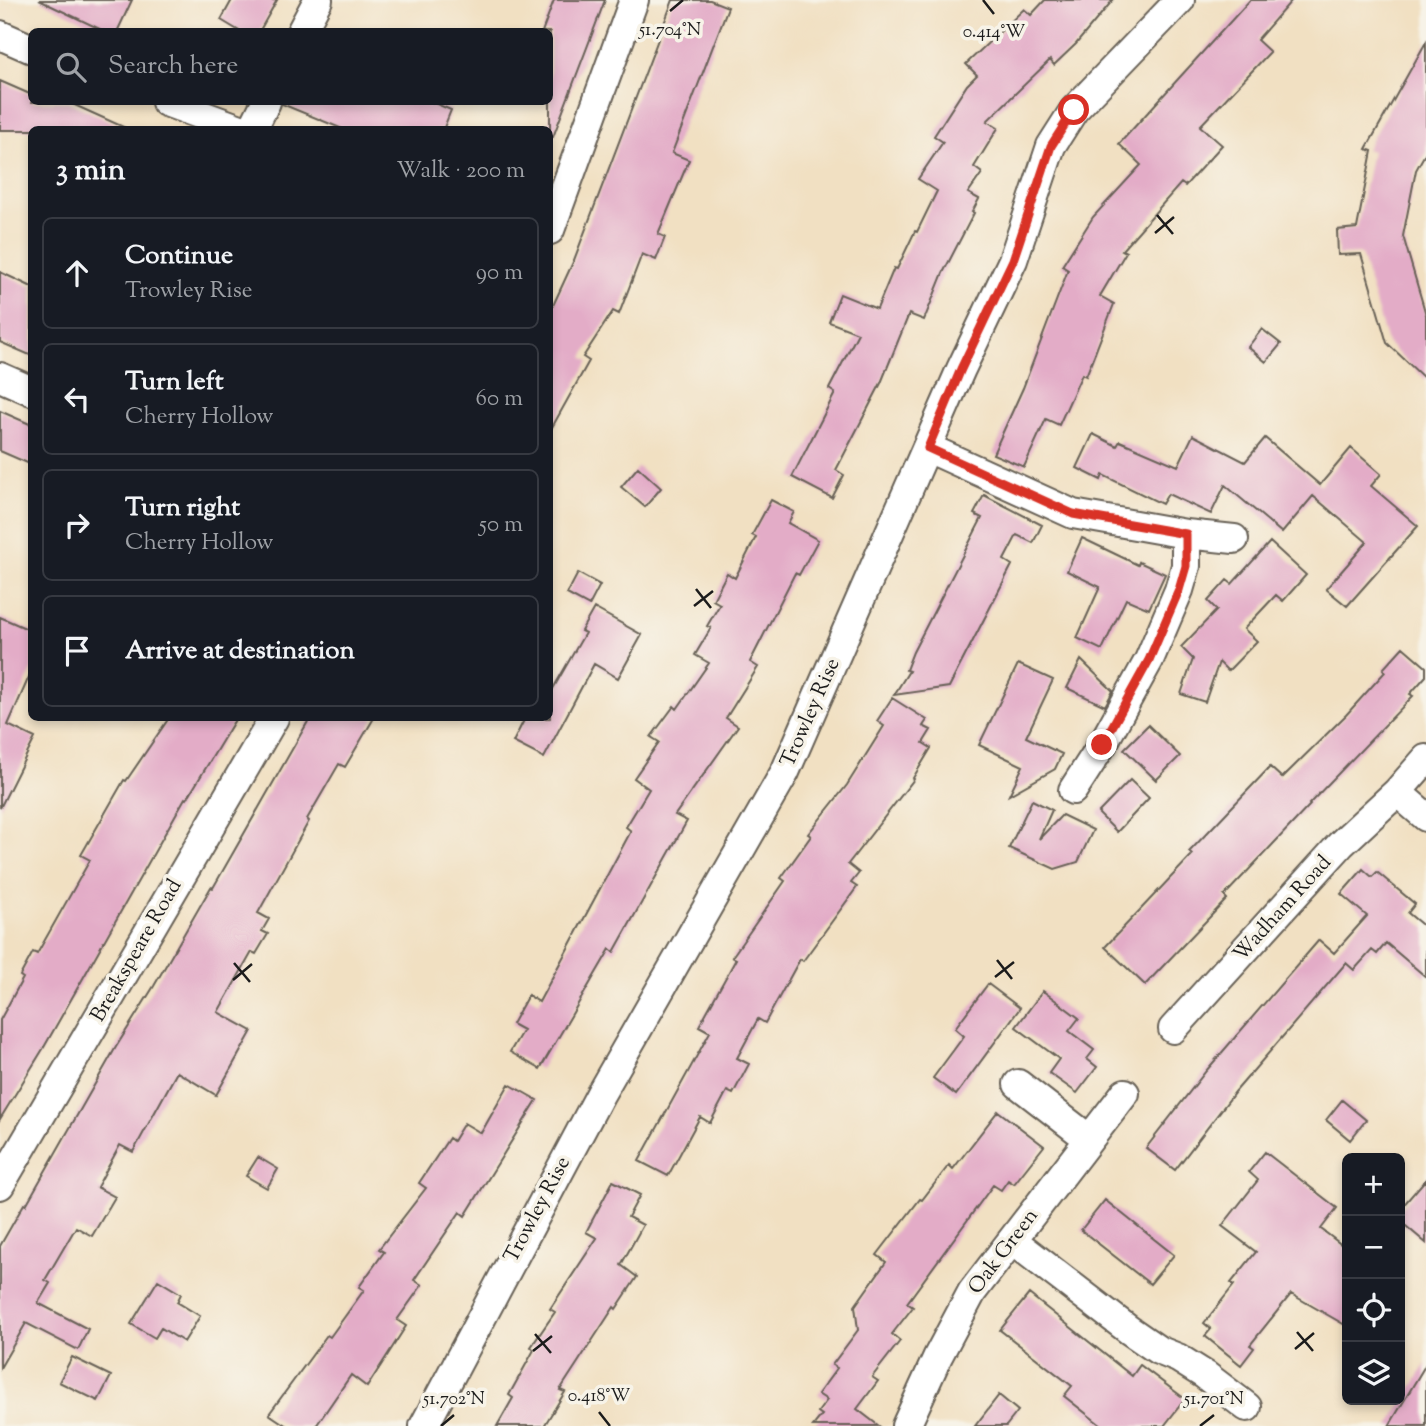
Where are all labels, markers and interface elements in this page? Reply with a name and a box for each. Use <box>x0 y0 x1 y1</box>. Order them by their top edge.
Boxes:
text: 51.704°N <box>638 18 701 44</box>
text: 0.414°W <box>963 20 1025 46</box>
search box <box>28 28 553 105</box>
icon: search <box>52 48 90 86</box>
text: Search here <box>108 48 238 85</box>
route start <box>1058 94 1089 125</box>
text: 3 min <box>56 150 126 193</box>
text: Walk · 200 m <box>396 155 525 188</box>
text: Continue <box>125 238 233 275</box>
icon: ahead <box>58 254 96 292</box>
text: 90 m <box>476 257 523 290</box>
text: Trowley Rise <box>125 275 253 308</box>
text: Turn left <box>125 364 224 401</box>
icon: left <box>58 380 96 418</box>
text: 60 m <box>475 383 523 416</box>
text: Cherry Hollow <box>125 401 274 434</box>
text: Turn right <box>125 490 240 527</box>
icon: right <box>58 506 96 544</box>
text: 50 m <box>479 509 523 542</box>
text: Cherry Hollow <box>125 527 274 560</box>
icon: arrive <box>58 632 96 670</box>
text: Arrive at destination <box>125 633 355 670</box>
street label: Trowley Rise <box>774 654 848 772</box>
route end <box>1086 729 1117 760</box>
street label: Wadham Road <box>1227 849 1339 969</box>
street label: Breakspeare Road <box>84 874 190 1028</box>
street label: Trowley Rise <box>497 1152 579 1268</box>
map controls <box>1342 1153 1405 1405</box>
button: + <box>1342 1153 1405 1216</box>
street label: Oak Green <box>962 1203 1046 1301</box>
button: − <box>1342 1216 1405 1279</box>
button: locate <box>1342 1279 1405 1342</box>
button: layers <box>1342 1342 1405 1405</box>
text: 0.418°W <box>568 1384 630 1410</box>
text: 51.702°N <box>422 1387 485 1413</box>
text: 51.701°N <box>1183 1387 1244 1413</box>

